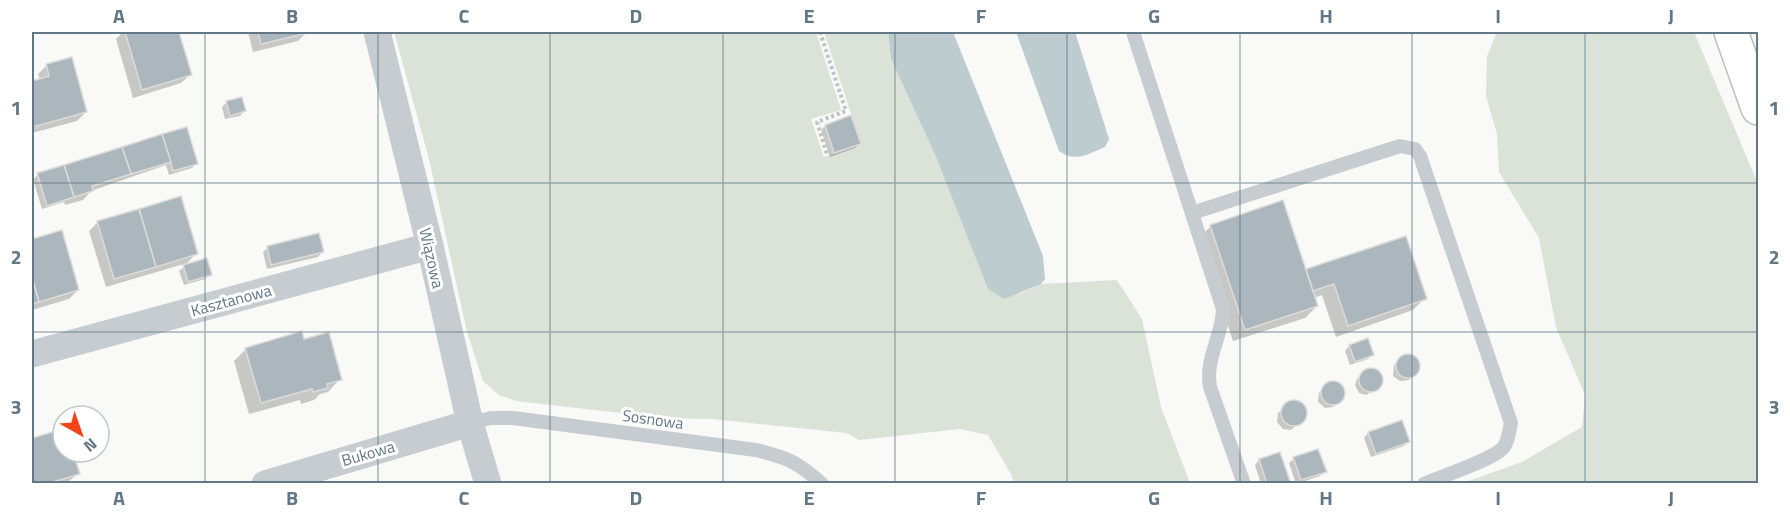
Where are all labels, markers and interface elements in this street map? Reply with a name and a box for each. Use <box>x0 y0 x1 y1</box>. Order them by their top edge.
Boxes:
text: A <box>113 0 125 31</box>
text: B <box>286 0 298 31</box>
text: C <box>459 0 470 31</box>
text: D <box>630 0 642 31</box>
text: E <box>803 0 815 31</box>
text: F <box>976 0 987 31</box>
text: G <box>1148 0 1160 31</box>
text: H <box>1319 0 1333 31</box>
text: I <box>1495 0 1501 31</box>
text: J <box>1668 0 1674 31</box>
text: 1 <box>10 92 22 123</box>
text: 1 <box>1768 92 1780 123</box>
street label: Wiązowa <box>413 225 451 291</box>
text: 2 <box>10 241 22 272</box>
text: 2 <box>1768 241 1780 272</box>
street label: Kasztanowa <box>188 278 274 322</box>
text: 3 <box>10 391 22 422</box>
text: 3 <box>1768 391 1780 422</box>
street label: Sosnowa <box>621 403 685 435</box>
north arrow <box>51 404 111 464</box>
text: N <box>79 433 103 458</box>
street label: Bukowa <box>339 434 397 472</box>
text: A <box>113 482 125 513</box>
text: B <box>286 482 298 513</box>
text: C <box>459 482 470 513</box>
text: D <box>630 482 642 513</box>
text: E <box>803 482 815 513</box>
text: F <box>976 482 987 513</box>
text: G <box>1148 482 1160 513</box>
text: H <box>1319 482 1333 513</box>
text: I <box>1495 482 1501 513</box>
text: J <box>1668 482 1674 513</box>

